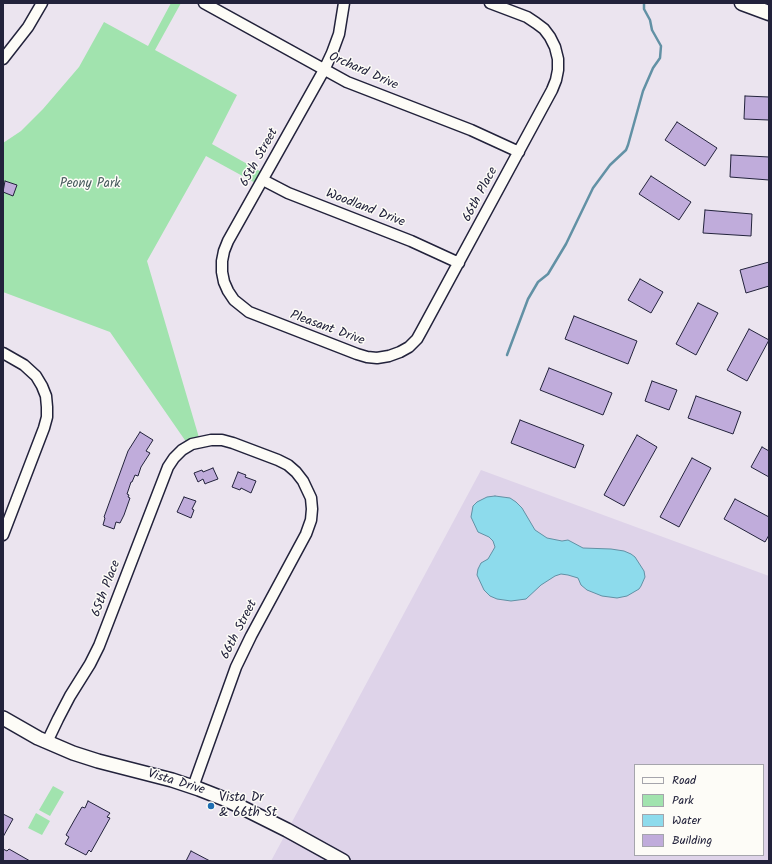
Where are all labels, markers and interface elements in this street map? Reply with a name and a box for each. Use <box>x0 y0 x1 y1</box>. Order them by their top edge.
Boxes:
street label: Orchard Drive <box>326 50 400 94</box>
street label: 65th Street <box>238 126 282 190</box>
street label: 66th Place <box>460 165 502 225</box>
park label: Peony Park <box>60 177 120 193</box>
street label: Woodland Drive <box>323 187 407 231</box>
street label: Pleasant Drive <box>288 308 366 350</box>
street label: 65th Place <box>89 558 125 620</box>
street label: 66th Street <box>218 598 262 662</box>
legend <box>634 764 764 856</box>
street label: Vista Drive <box>146 767 206 799</box>
text: Road <box>672 771 696 790</box>
place label: Vista Dr & 66th St <box>219 791 277 822</box>
text: Park <box>672 791 694 810</box>
marker: Vista Dr & 66th St <box>206 801 216 811</box>
text: Water <box>672 811 701 830</box>
text: Building <box>672 831 712 850</box>

